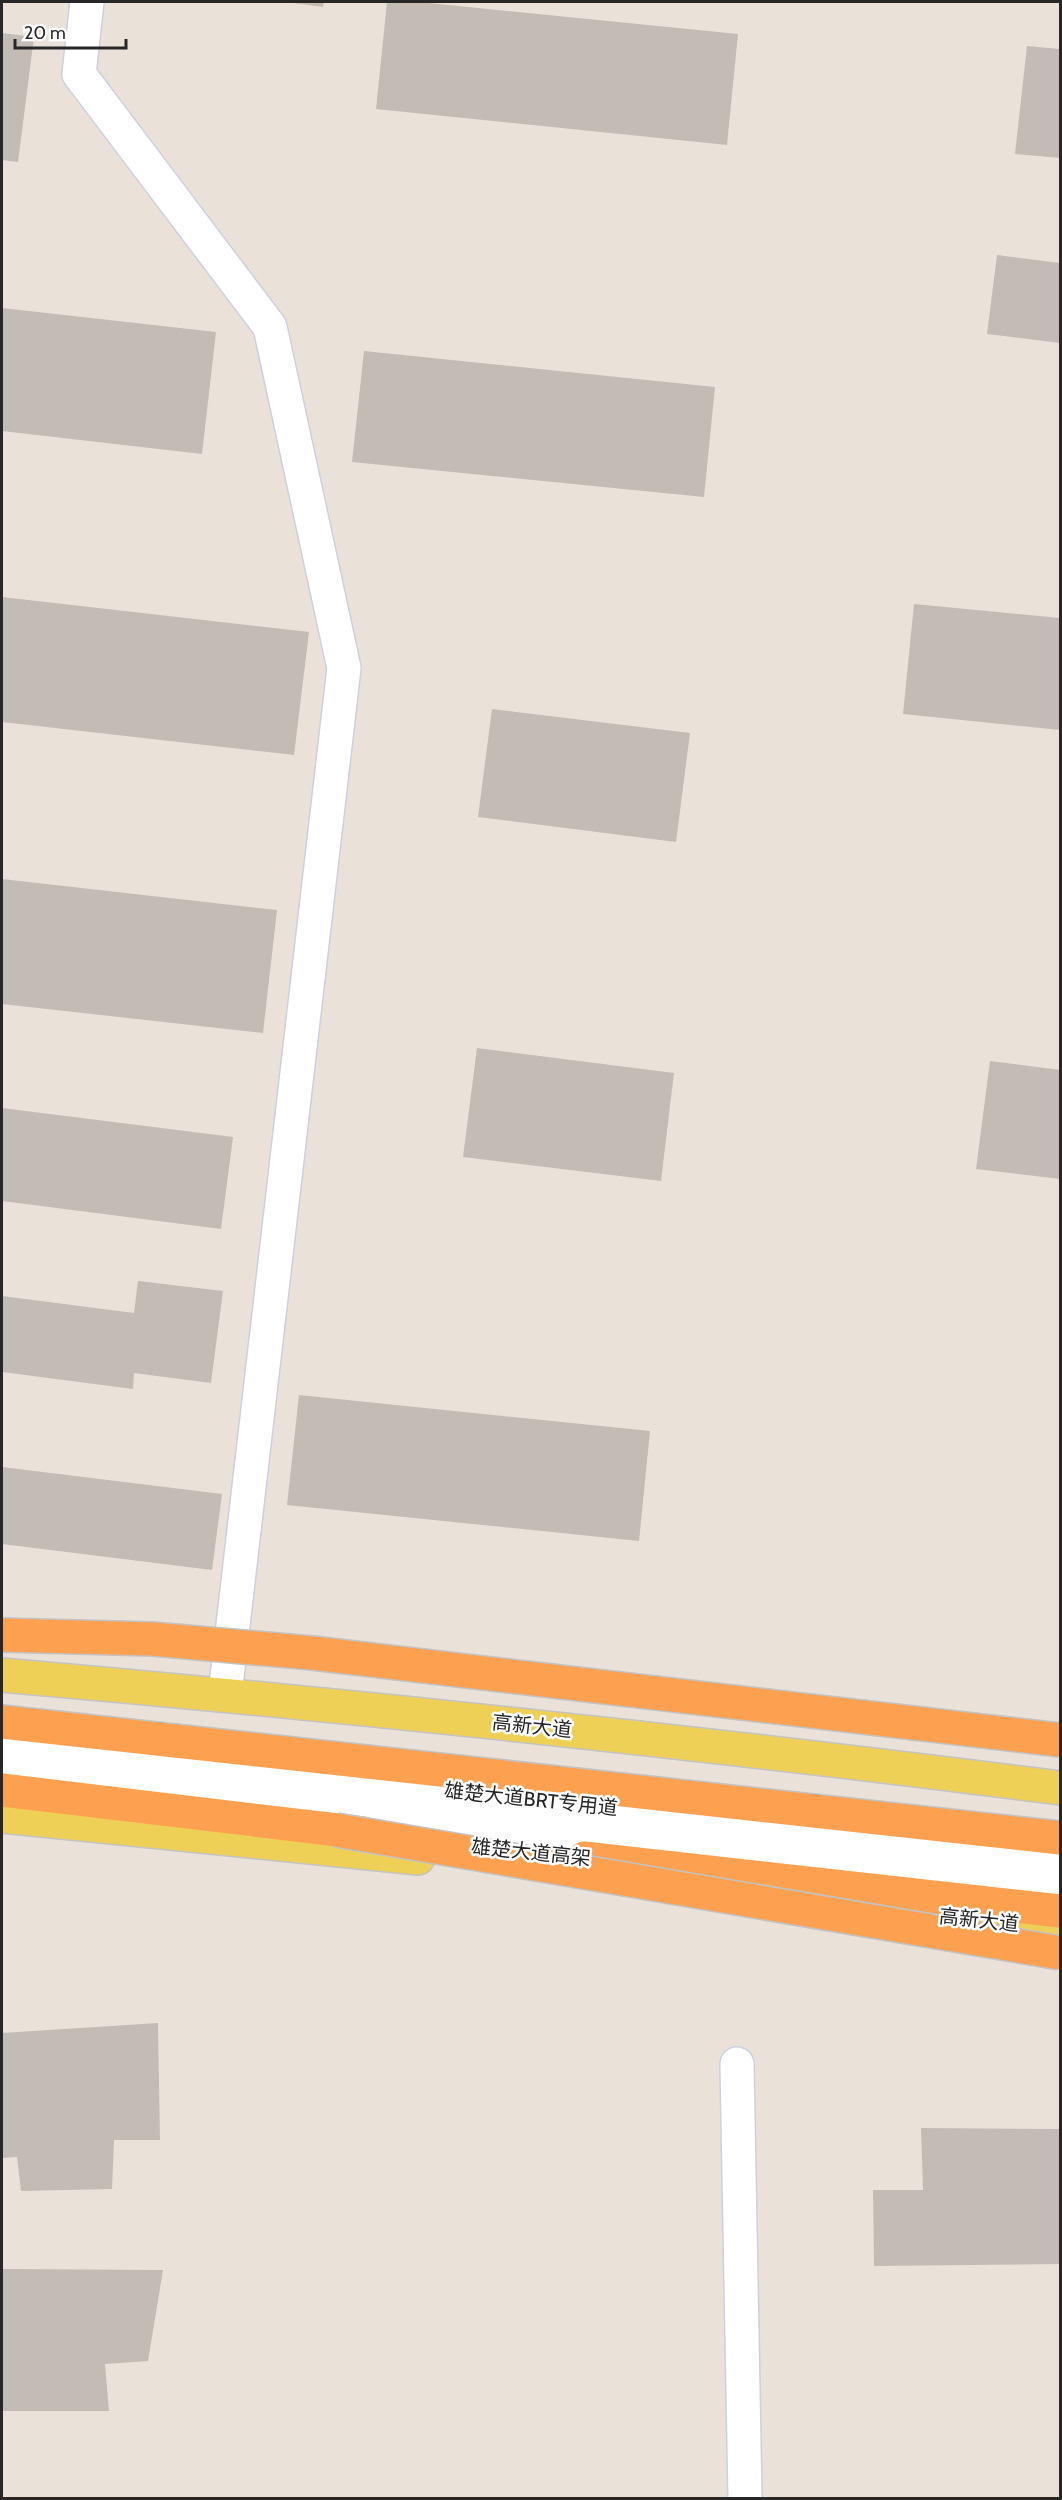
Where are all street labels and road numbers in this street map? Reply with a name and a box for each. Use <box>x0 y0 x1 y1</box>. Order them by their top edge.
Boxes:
street label: 高新大道 <box>491 1710 573 1742</box>
street label: 雄楚大道BRT专用道 <box>443 1778 619 1820</box>
street label: 雄楚大道高架 <box>470 1834 592 1870</box>
street label: 高新大道 <box>938 1904 1020 1936</box>

